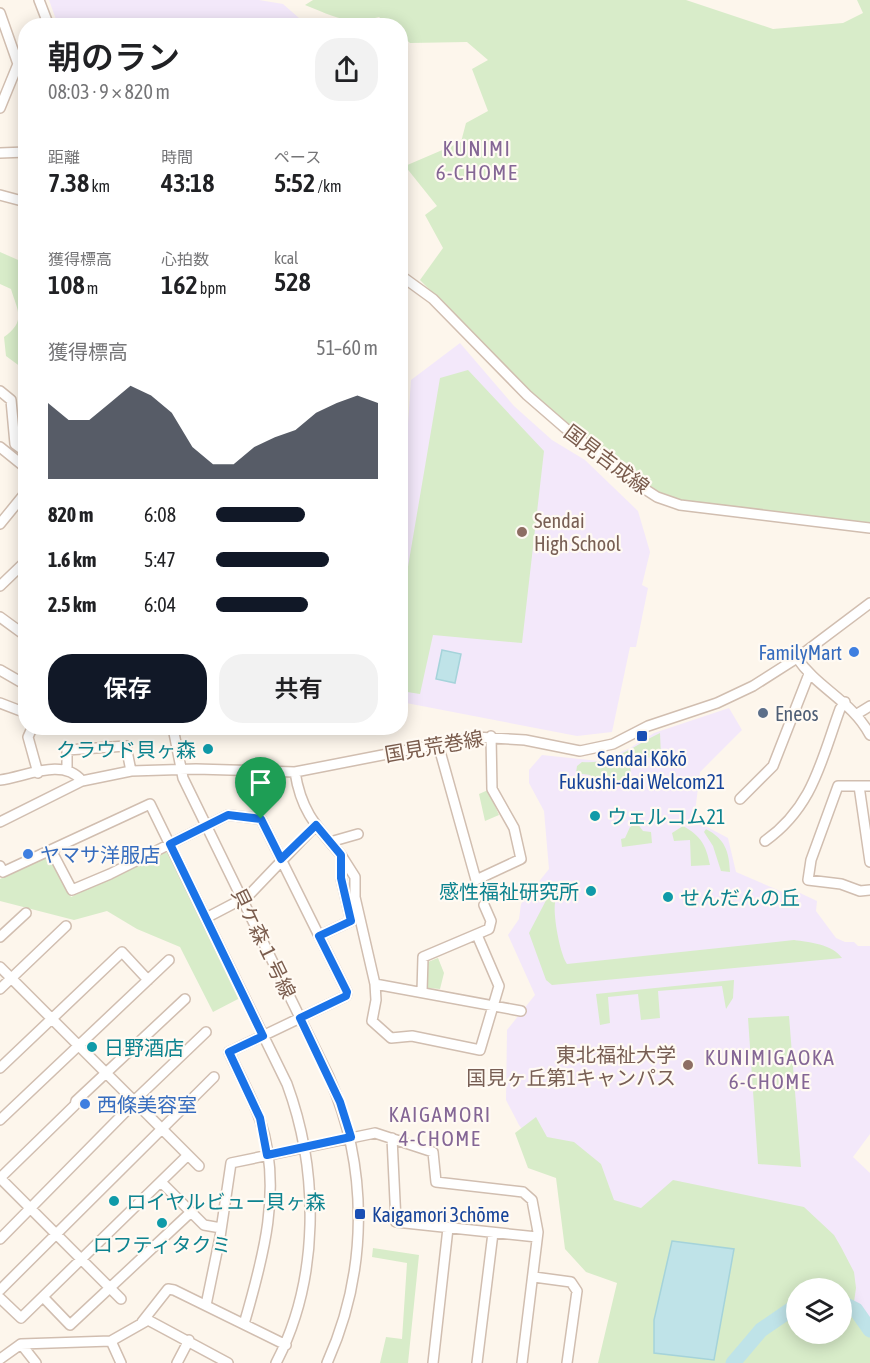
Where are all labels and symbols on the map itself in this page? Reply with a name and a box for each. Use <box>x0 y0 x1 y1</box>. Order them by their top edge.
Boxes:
district label: KUNIMI 6-CHOME <box>436 136 518 184</box>
street label: 国見吉成線 <box>560 420 654 498</box>
place label: Sendai High School <box>534 509 622 555</box>
marker: Sendai High School <box>515 525 529 539</box>
place label: FamilyMart <box>759 641 842 664</box>
marker: FamilyMart <box>847 645 861 659</box>
place label: Eneos <box>775 702 819 725</box>
marker: Eneos <box>756 706 770 720</box>
street label: 国見荒巻線 <box>383 726 485 766</box>
marker: Sendai Kōkō Fukushi-dai Welcom21 <box>635 729 649 743</box>
place label: クラウド貝ヶ森 <box>56 738 196 761</box>
marker: クラウド貝ヶ森 <box>201 742 215 756</box>
place label: Sendai Kōkō Fukushi-dai Welcom21 <box>559 747 725 793</box>
pin <box>235 757 286 819</box>
place label: ウェルコム21 <box>607 805 725 828</box>
marker: ウェルコム21 <box>588 809 602 823</box>
place label: ヤマサ洋服店 <box>40 843 160 866</box>
marker: ヤマサ洋服店 <box>21 847 35 861</box>
place label: 感性福祉研究所 <box>439 880 579 903</box>
street label: 貝ケ森１号線 <box>227 884 301 1002</box>
marker: 感性福祉研究所 <box>584 884 598 898</box>
place label: せんだんの丘 <box>680 886 800 909</box>
marker: せんだんの丘 <box>661 890 675 904</box>
place label: 日野酒店 <box>104 1036 184 1059</box>
marker: 日野酒店 <box>85 1040 99 1054</box>
place label: 東北福祉大学 国見ヶ丘第1キャンパス <box>467 1043 676 1089</box>
district label: KUNIMIGAOKA 6-CHOME <box>705 1045 835 1093</box>
marker: 東北福祉大学 国見ヶ丘第1キャンパス <box>681 1058 695 1072</box>
place label: 西條美容室 <box>97 1093 197 1116</box>
marker: 西條美容室 <box>78 1097 92 1111</box>
district label: KAIGAMORI 4-CHOME <box>388 1102 492 1150</box>
place label: ロイヤルビュー貝ヶ森 <box>126 1190 325 1213</box>
marker: ロイヤルビュー貝ヶ森 <box>107 1194 121 1208</box>
place label: Kaigamori 3chōme <box>372 1203 509 1226</box>
marker: Kaigamori 3chōme <box>353 1207 367 1221</box>
marker: ロフティタクミ <box>155 1216 169 1230</box>
place label: ロフティタクミ <box>93 1233 231 1256</box>

